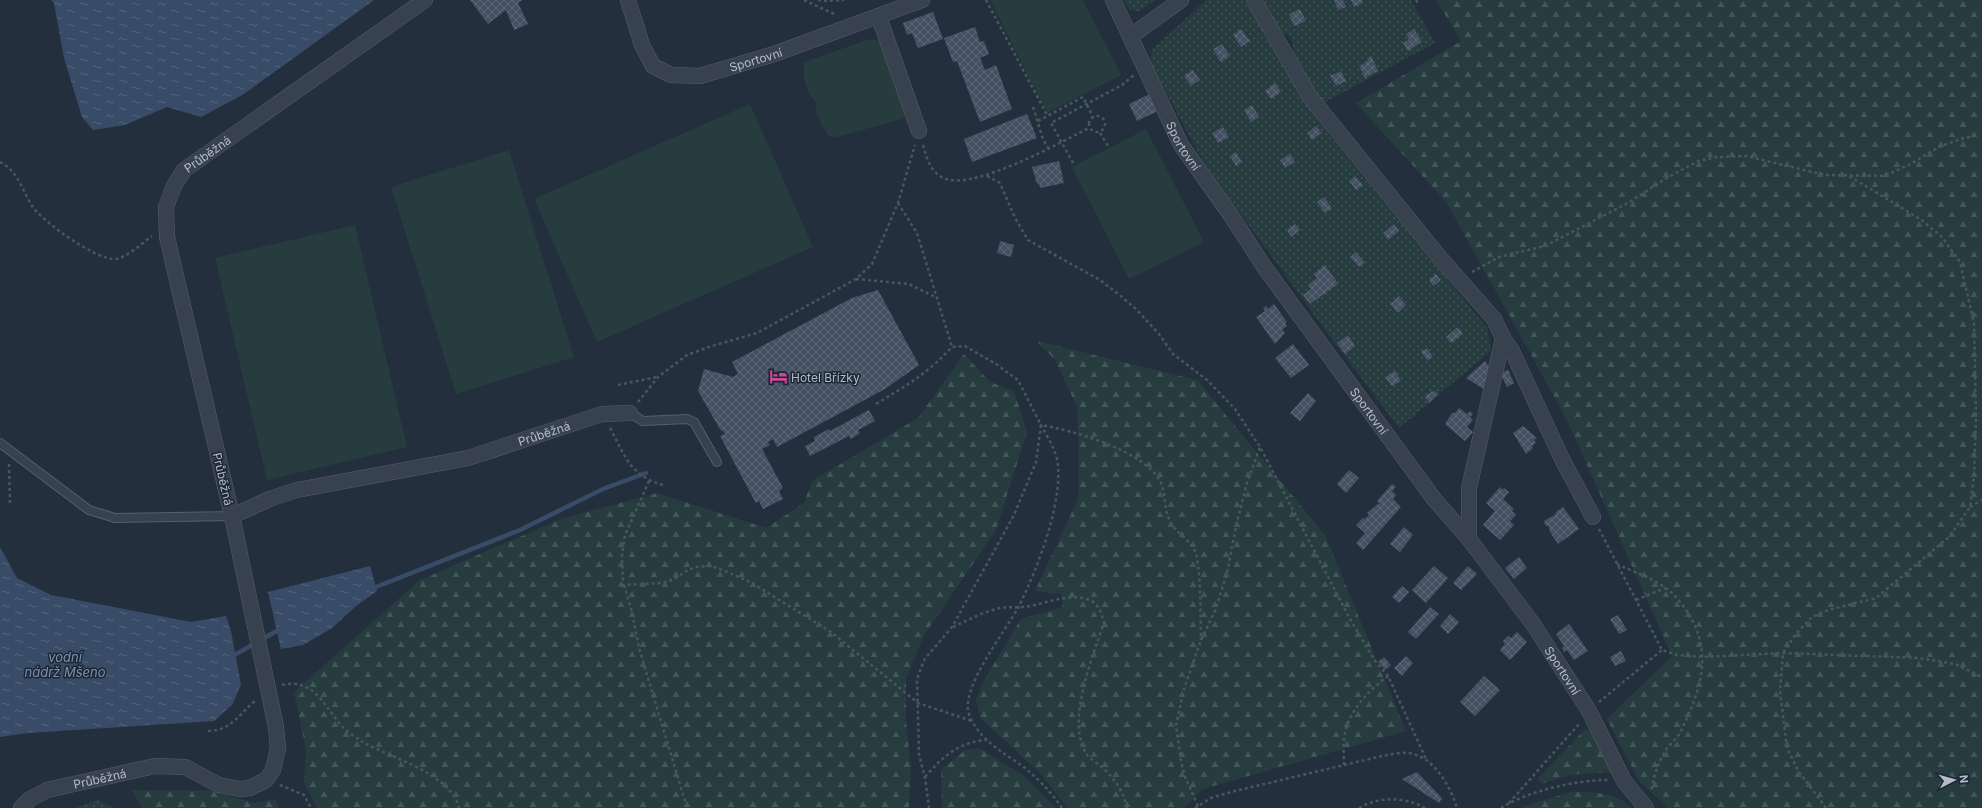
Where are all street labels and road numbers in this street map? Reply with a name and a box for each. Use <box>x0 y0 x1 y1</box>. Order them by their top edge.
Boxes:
street label: Sportovní <box>727 44 784 74</box>
street label: Sportovní <box>1163 119 1204 173</box>
street label: Průběžná <box>181 132 234 175</box>
street label: Sportovní <box>1347 384 1392 437</box>
street label: Průběžná <box>516 418 572 449</box>
street label: Průběžná <box>210 451 236 507</box>
street label: Sportovní <box>1542 643 1584 697</box>
street label: Průběžná <box>72 765 128 791</box>

